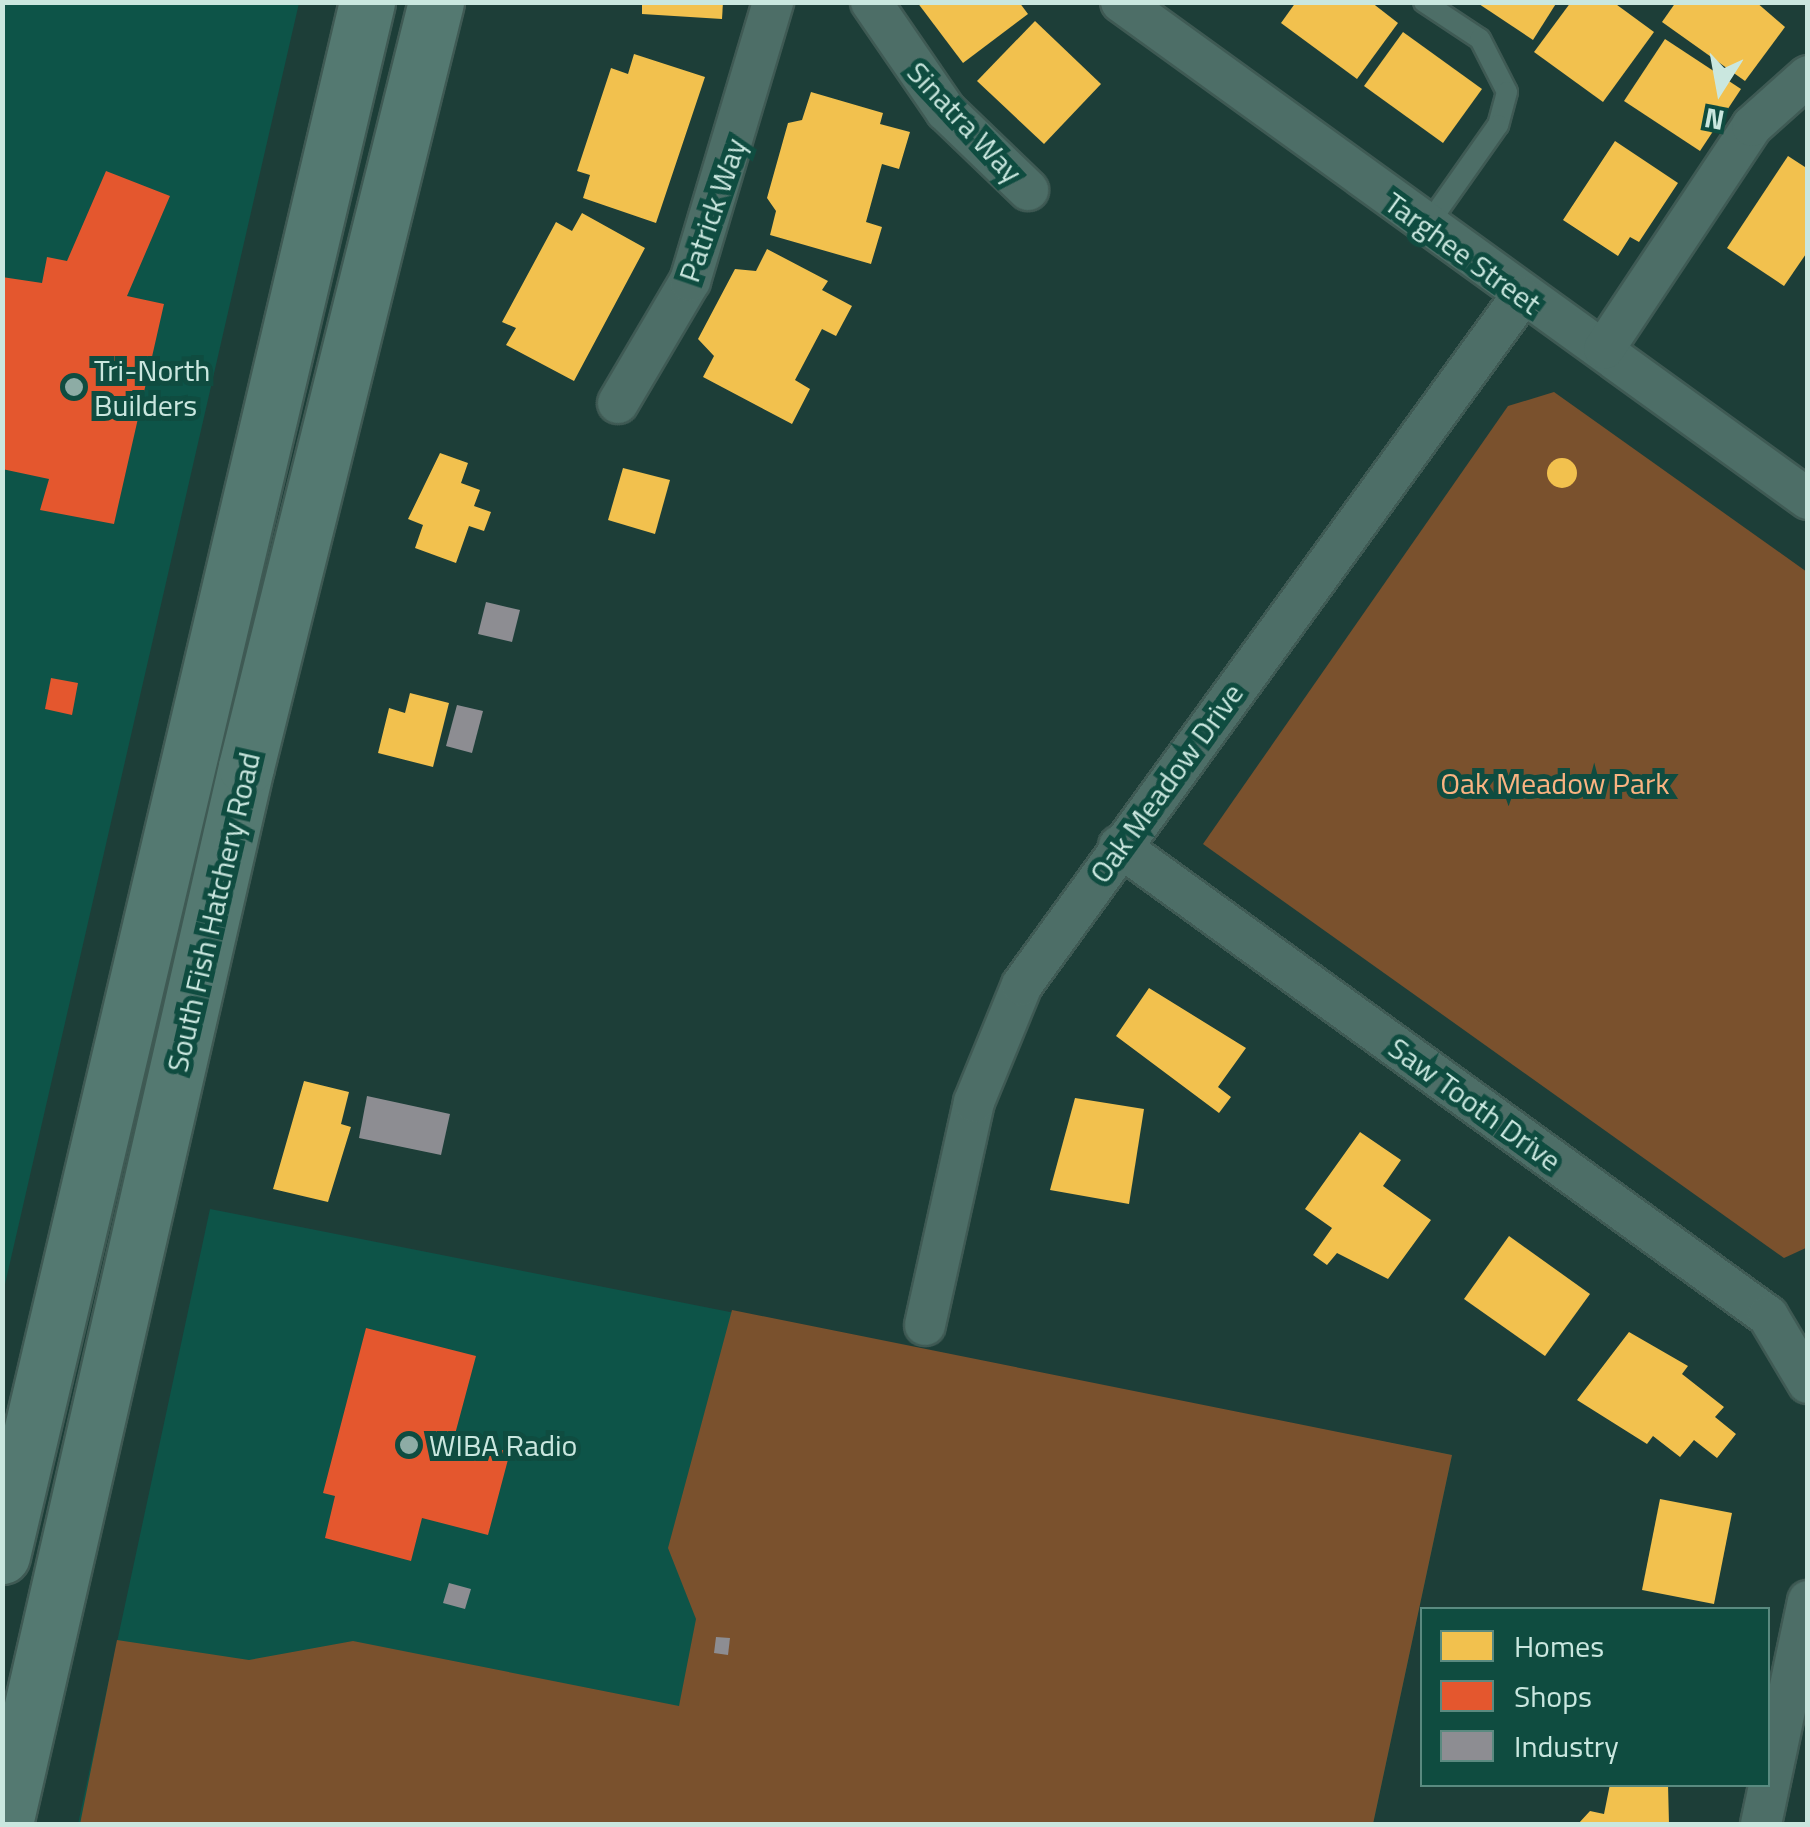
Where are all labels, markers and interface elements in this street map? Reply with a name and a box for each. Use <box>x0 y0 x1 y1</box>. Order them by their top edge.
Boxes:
north arrow <box>1670 40 1770 140</box>
street label: Sinatra Way <box>900 54 1030 190</box>
text: N <box>1701 97 1728 143</box>
street label: Patrick Way <box>671 133 753 287</box>
street label: Targhee Street <box>1378 184 1548 322</box>
place label: Tri-North Builders <box>94 352 210 422</box>
marker: Tri-North Builders <box>63 376 85 398</box>
street label: Oak Meadow Drive <box>1082 676 1250 890</box>
street label: South Fish Hatchery Road <box>159 749 267 1075</box>
park label: Oak Meadow Park <box>1440 765 1670 801</box>
street label: Saw Tooth Drive <box>1382 1029 1568 1179</box>
place label: WIBA Radio <box>429 1427 577 1463</box>
marker: WIBA Radio <box>398 1434 420 1456</box>
legend <box>1420 1607 1770 1787</box>
text: Homes <box>1514 1623 1604 1669</box>
text: Shops <box>1514 1673 1592 1719</box>
text: Industry <box>1514 1723 1619 1769</box>

